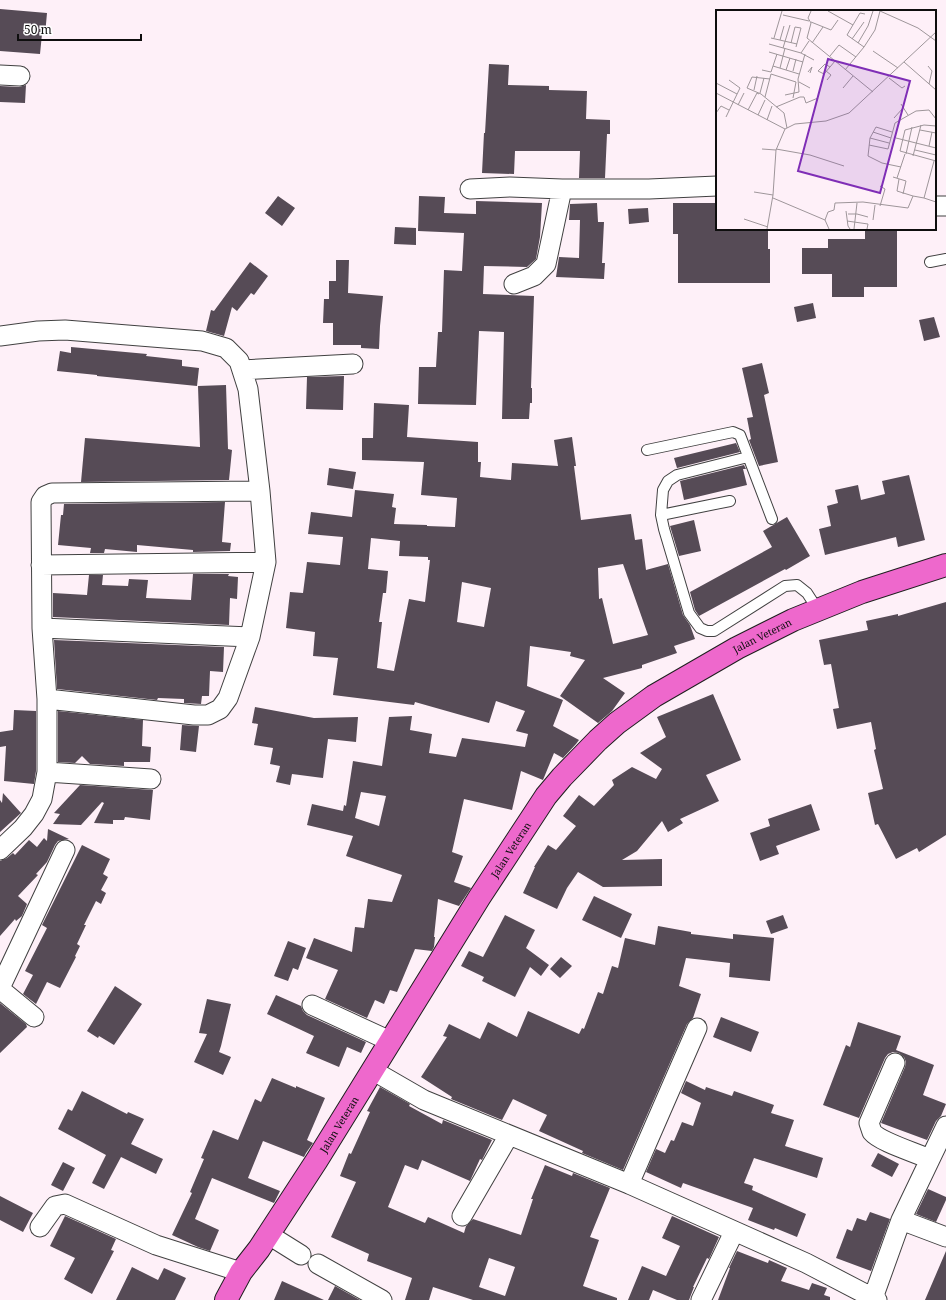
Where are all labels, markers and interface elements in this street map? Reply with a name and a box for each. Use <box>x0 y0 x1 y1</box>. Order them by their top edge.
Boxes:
inset map <box>716 10 936 230</box>
scale bar <box>18 16 141 42</box>
text: 50 m <box>24 21 52 38</box>
street label: Jalan Veteran <box>729 615 794 657</box>
street label: Jalan Veteran <box>487 819 534 881</box>
street label: Jalan Veteran <box>316 1093 362 1156</box>

